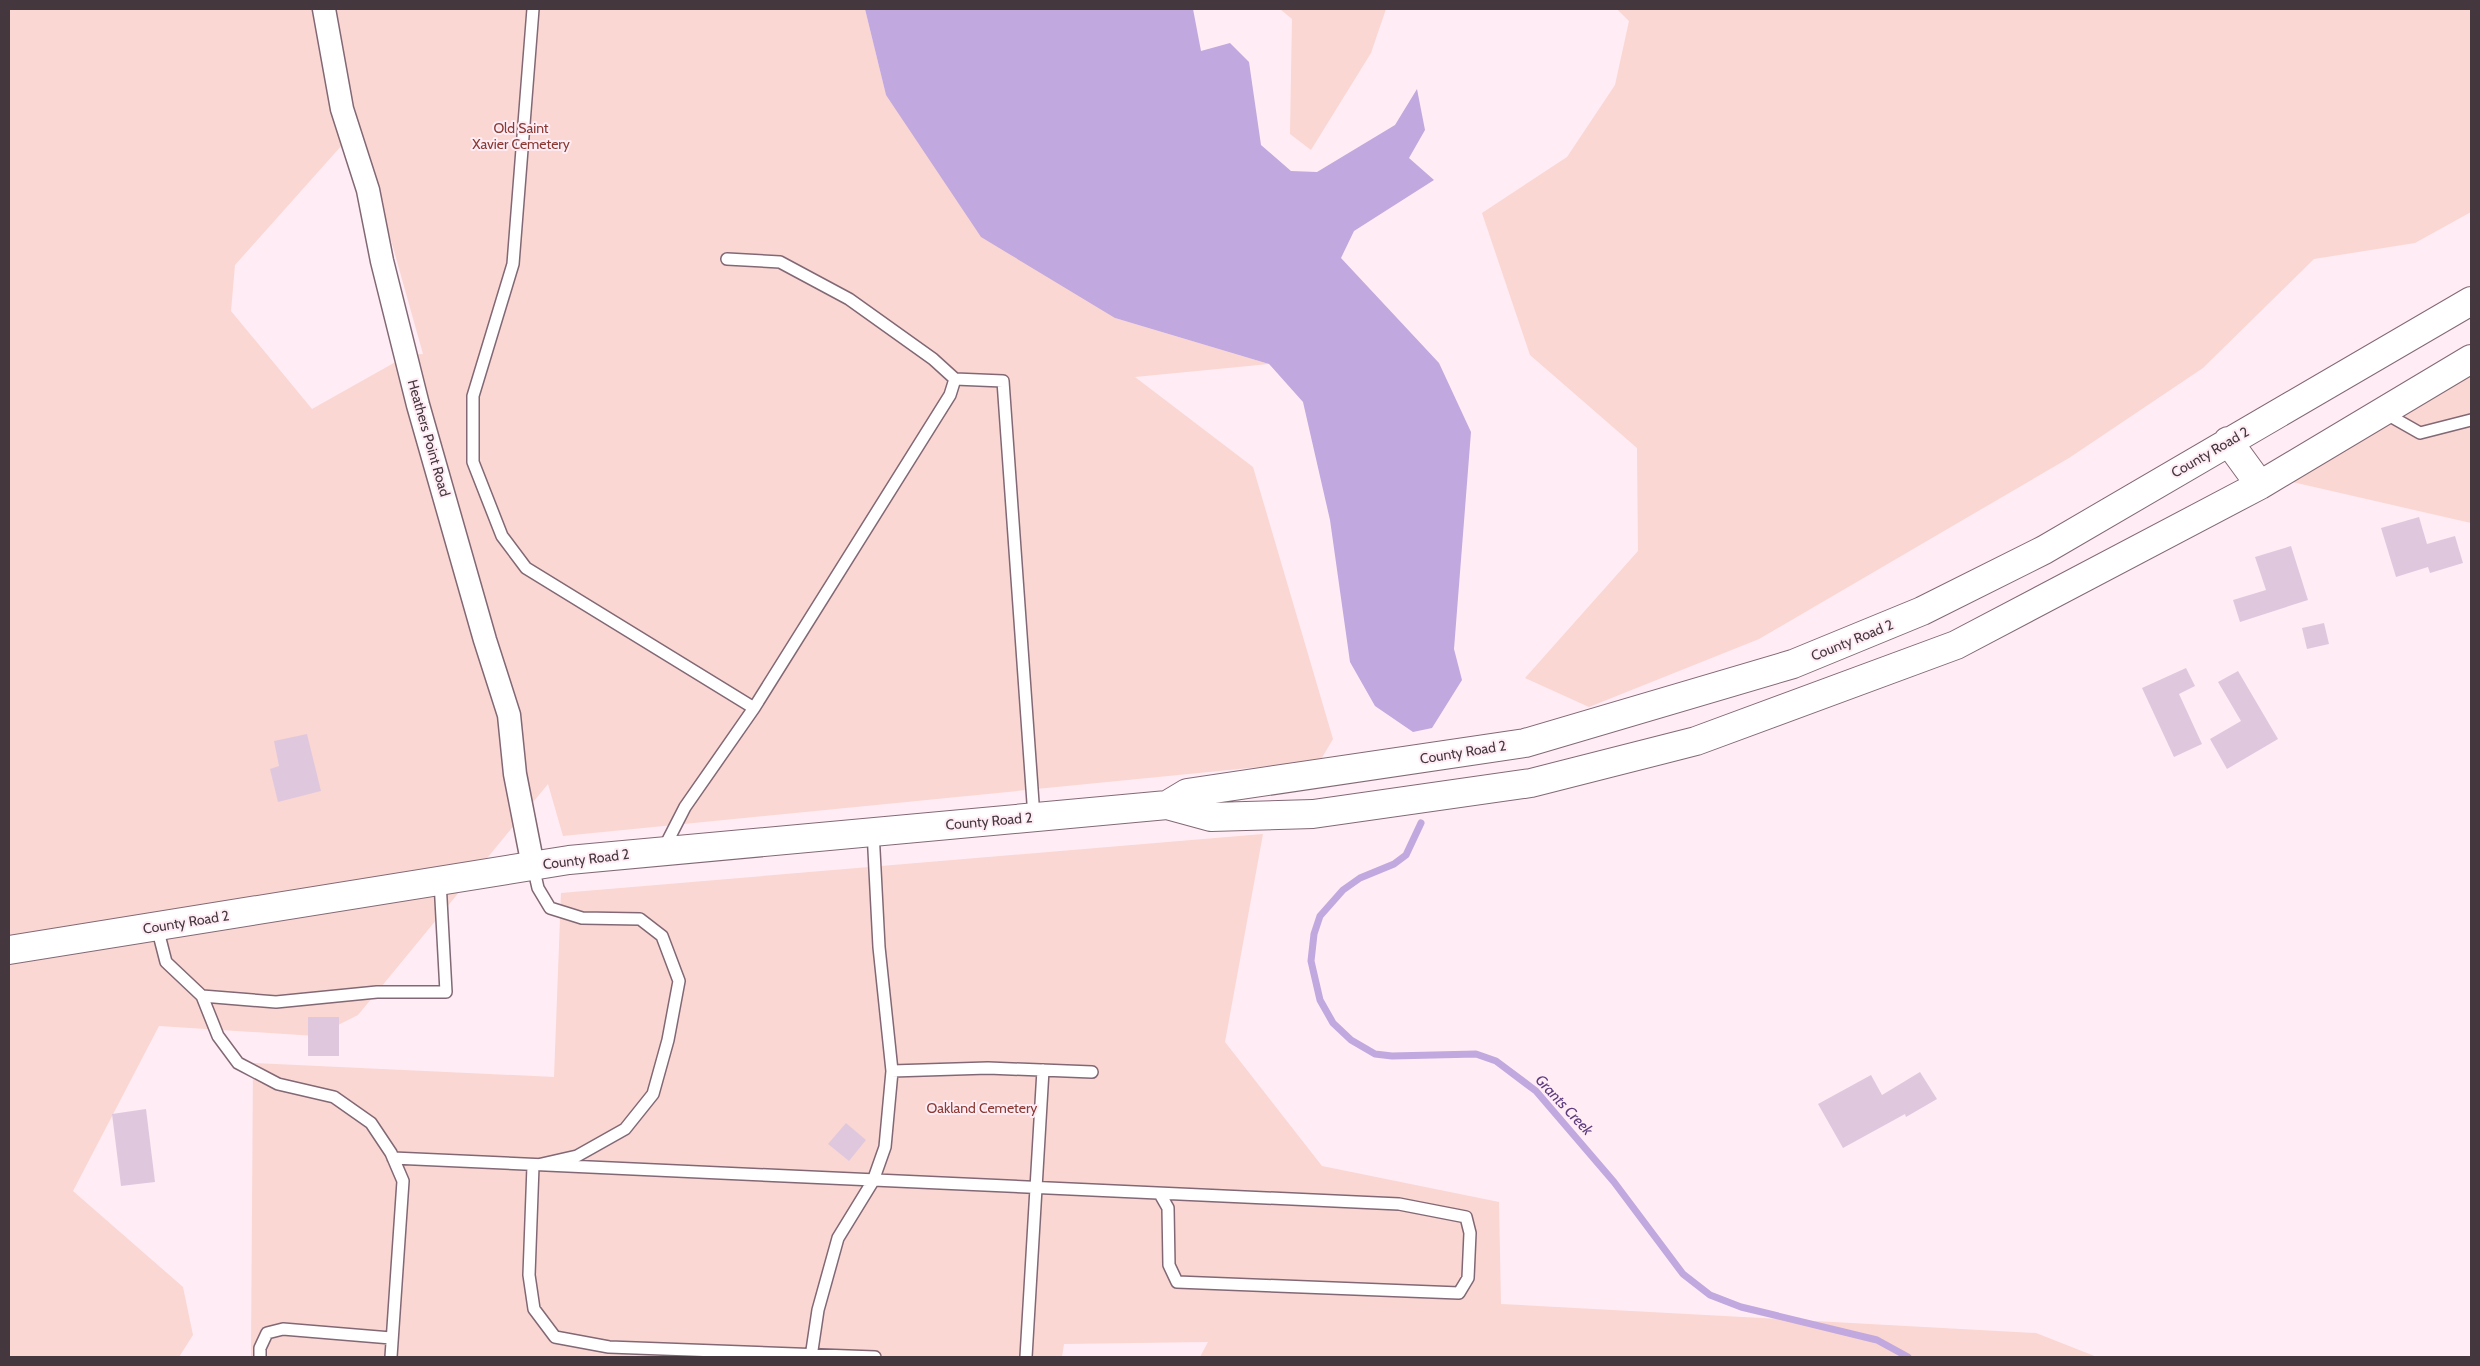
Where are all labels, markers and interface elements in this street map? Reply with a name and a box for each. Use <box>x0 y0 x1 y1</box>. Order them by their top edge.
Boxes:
park label: Old Saint Xavier Cemetery <box>472 119 570 153</box>
street label: Heathers Point Road <box>404 377 454 499</box>
street label: County Road 2 <box>2168 422 2252 482</box>
street label: County Road 2 <box>1808 615 1896 665</box>
street label: County Road 2 <box>1419 736 1507 768</box>
street label: County Road 2 <box>945 808 1033 834</box>
street label: County Road 2 <box>542 845 630 873</box>
street label: County Road 2 <box>142 906 230 938</box>
water label: Grants Creek <box>1531 1071 1597 1139</box>
park label: Oakland Cemetery <box>927 1099 1037 1117</box>

